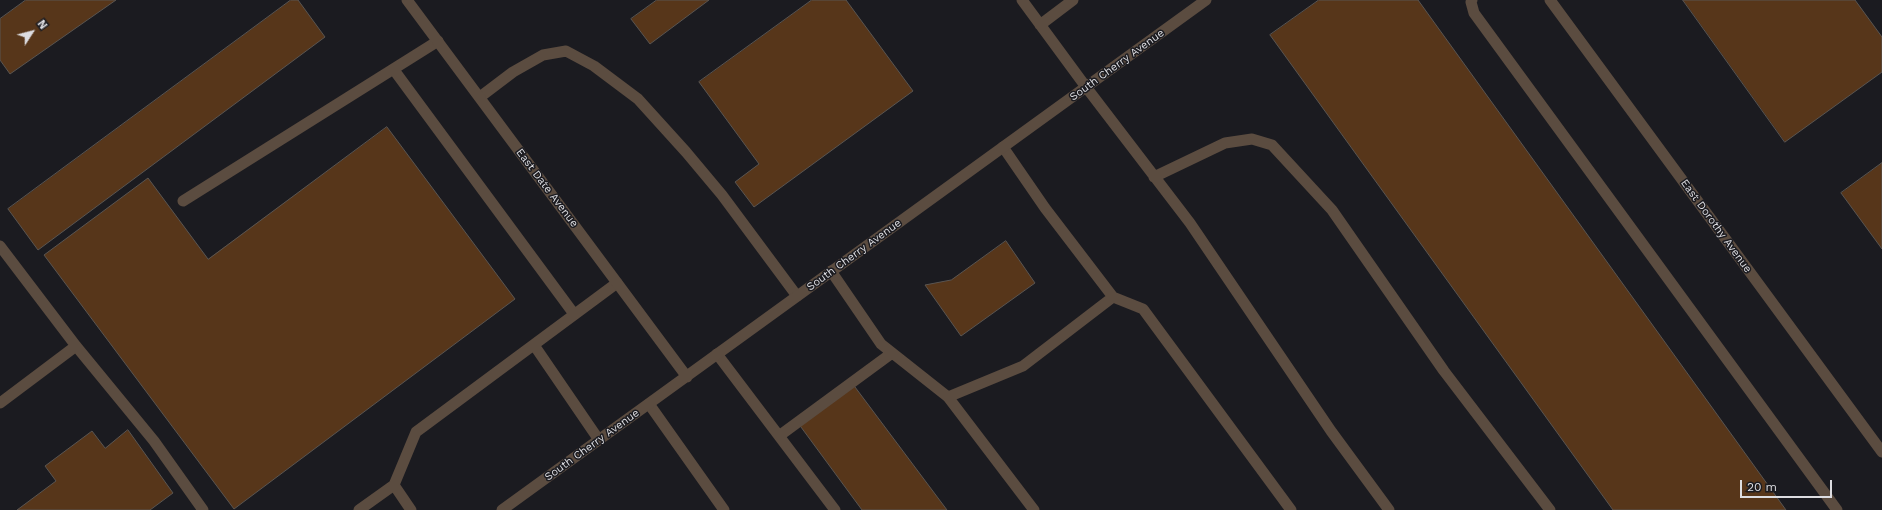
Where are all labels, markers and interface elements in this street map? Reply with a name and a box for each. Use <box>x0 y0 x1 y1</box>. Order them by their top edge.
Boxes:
north arrow <box>12 12 52 52</box>
text: N <box>34 18 50 32</box>
street label: South Cherry Avenue <box>1067 26 1167 104</box>
street label: East Date Avenue <box>513 146 581 230</box>
street label: East Dorothy Avenue <box>1678 177 1754 275</box>
street label: South Cherry Avenue <box>804 216 904 294</box>
street label: South Cherry Avenue <box>542 406 642 484</box>
scale bar <box>1742 472 1834 498</box>
text: 20 m <box>1747 480 1777 494</box>

